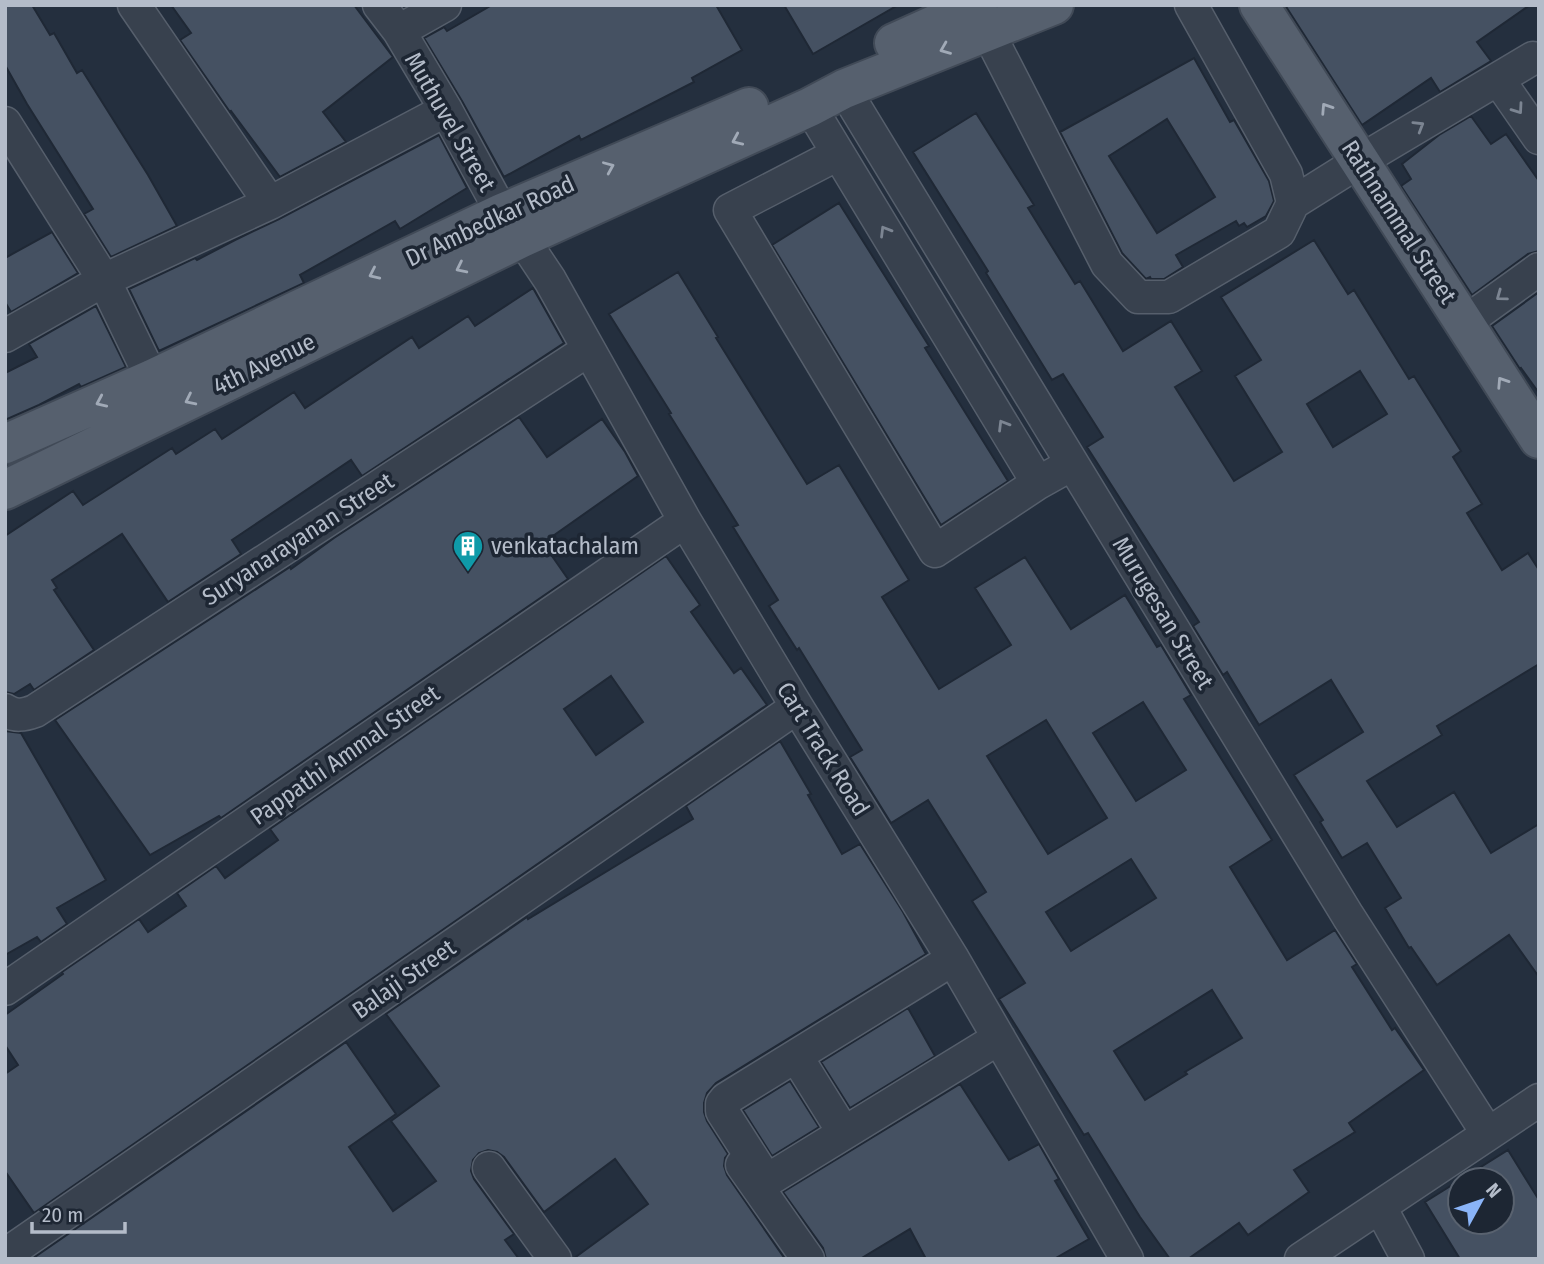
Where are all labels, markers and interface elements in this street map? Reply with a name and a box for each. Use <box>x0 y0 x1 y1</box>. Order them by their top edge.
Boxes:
one-way arrow <box>940 41 952 55</box>
street label: Muthuvel Street <box>399 47 501 197</box>
one-way arrow <box>1510 101 1522 114</box>
one-way arrow <box>1321 103 1334 116</box>
one-way arrow <box>1411 122 1424 135</box>
one-way arrow <box>732 132 744 146</box>
street label: Rathnammal Street <box>1336 135 1462 309</box>
one-way arrow <box>602 161 614 175</box>
street label: Dr Ambedkar Road <box>401 170 579 272</box>
one-way arrow <box>880 225 893 238</box>
one-way arrow <box>456 260 468 274</box>
one-way arrow <box>369 266 381 280</box>
one-way arrow <box>1496 288 1509 300</box>
street label: 4th Avenue <box>208 327 320 401</box>
one-way arrow <box>1497 377 1510 390</box>
one-way arrow <box>185 392 197 406</box>
one-way arrow <box>96 394 108 408</box>
one-way arrow <box>998 420 1011 433</box>
street label: Suryanarayanan Street <box>197 467 399 611</box>
building icon: venkatachalam <box>451 529 485 573</box>
place label: venkatachalam <box>491 532 639 560</box>
street label: Murugesan Street <box>1107 532 1219 694</box>
street label: Cart Track Road <box>771 677 875 821</box>
street label: Pappathi Ammal Street <box>245 679 445 831</box>
street label: Balaji Street <box>347 933 461 1025</box>
north arrow <box>1446 1166 1516 1236</box>
text: N <box>1481 1179 1506 1202</box>
scale bar <box>32 1190 124 1234</box>
text: 20 m <box>42 1202 83 1228</box>

